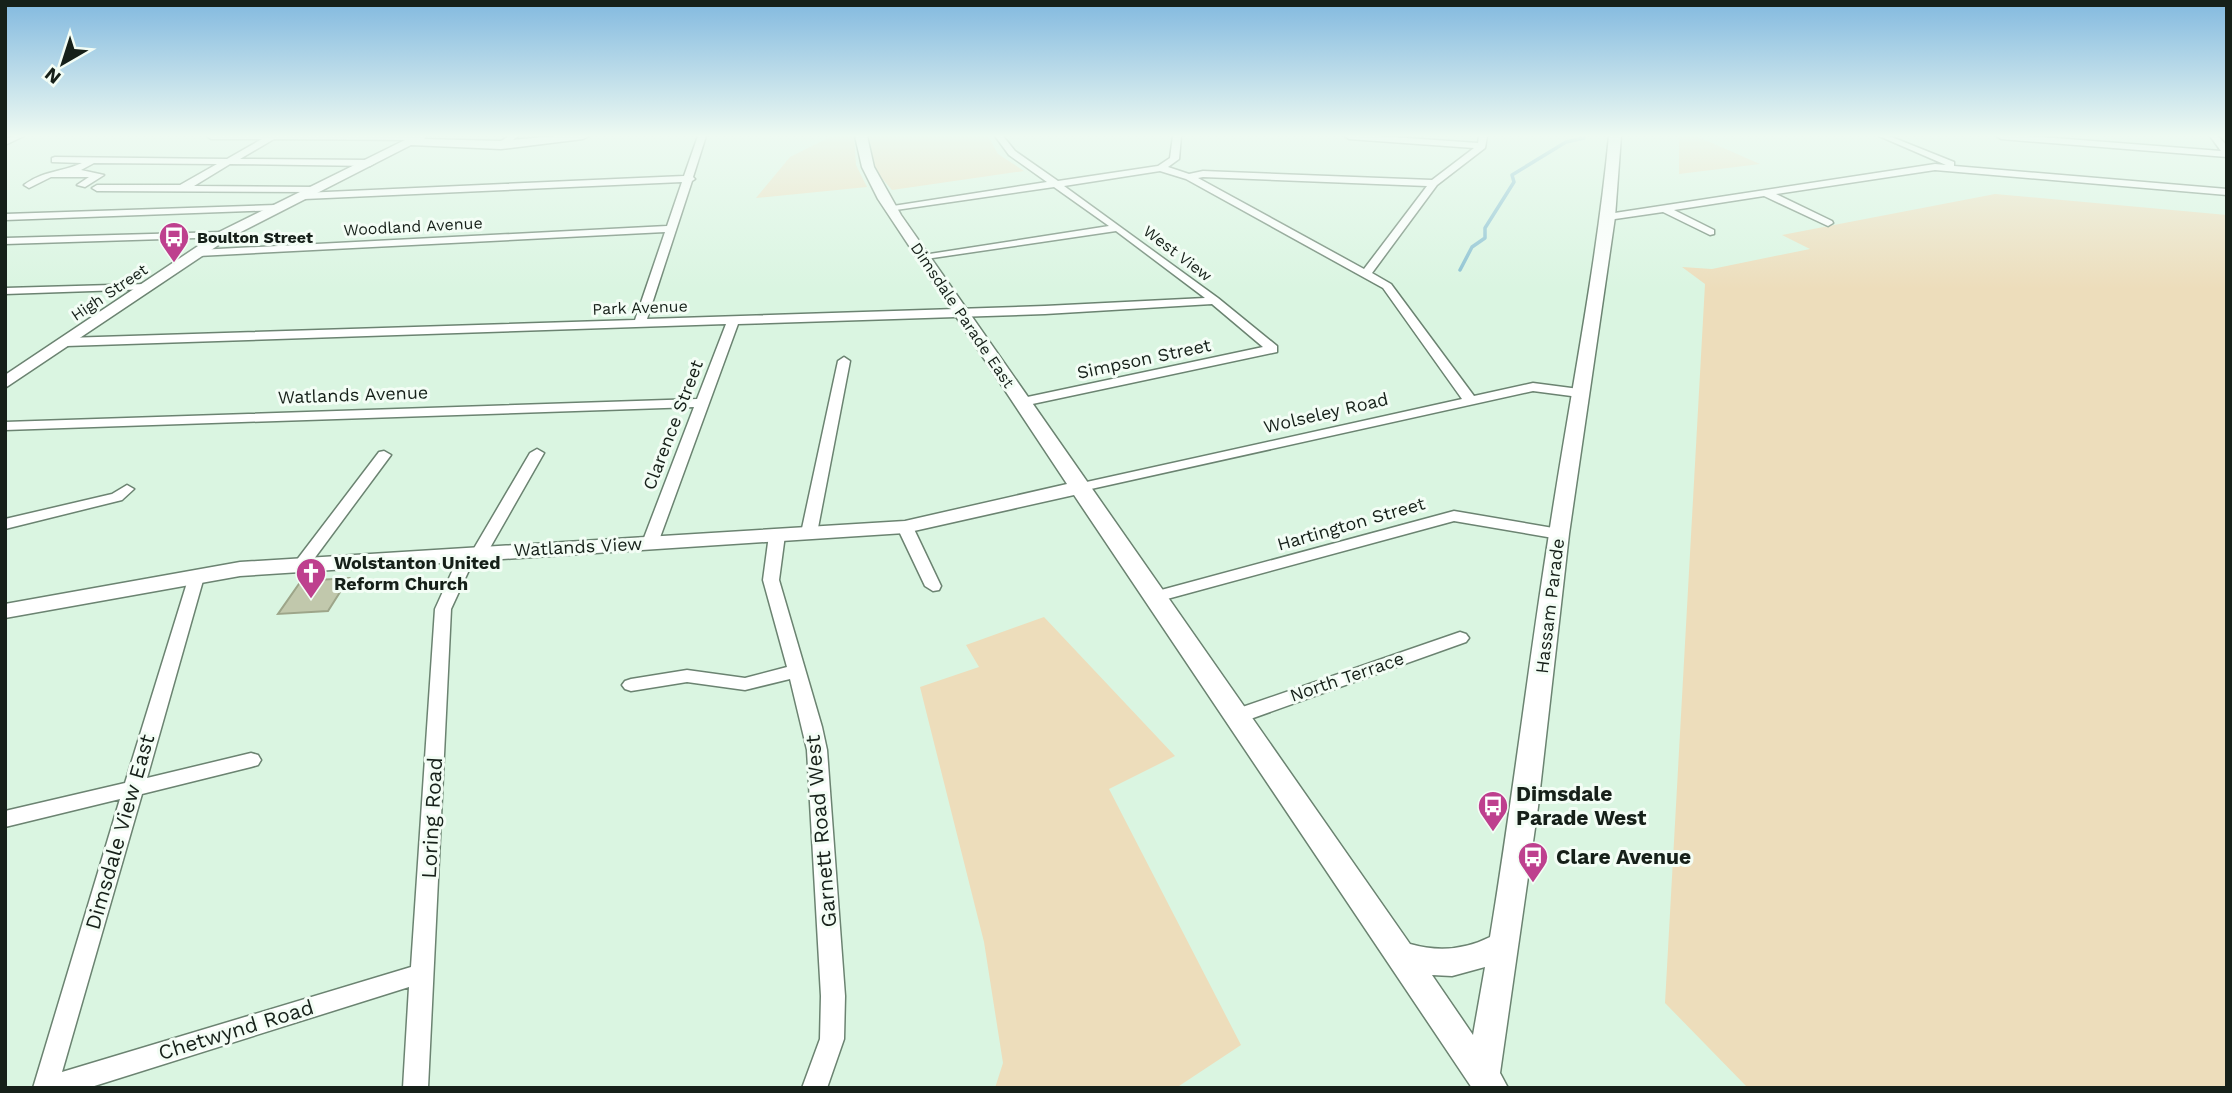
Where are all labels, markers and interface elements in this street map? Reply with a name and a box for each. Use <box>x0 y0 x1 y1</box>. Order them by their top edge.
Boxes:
north arrow <box>28 28 98 98</box>
text: N <box>40 62 65 89</box>
street label: Woodland Avenue <box>343 213 483 240</box>
bus stop icon: Boulton Street <box>157 220 191 264</box>
street label: West View <box>1140 221 1216 285</box>
place label: Boulton Street <box>197 228 313 247</box>
street label: Dimsdale Parade East <box>907 239 1019 392</box>
street label: High Street <box>67 260 151 325</box>
street label: Park Avenue <box>592 296 688 319</box>
street label: Simpson Street <box>1075 334 1213 383</box>
street label: Clarence Street <box>638 356 707 493</box>
street label: Watlands Avenue <box>277 381 429 408</box>
street label: Wolseley Road <box>1262 388 1390 437</box>
street label: Hartington Street <box>1274 492 1428 555</box>
street label: Watlands View <box>513 533 643 560</box>
street label: Hassam Parade <box>1531 537 1568 675</box>
place label: Wolstanton United Reform Church <box>334 552 500 594</box>
church icon: Wolstanton United Reform Church <box>294 556 328 600</box>
street label: North Terrace <box>1287 647 1407 706</box>
street label: Dimsdale View East <box>80 731 159 933</box>
street label: Garnett Road West <box>800 734 841 928</box>
street label: Loring Road <box>416 757 447 879</box>
place label: Dimsdale Parade West <box>1516 781 1647 830</box>
bus stop icon: Dimsdale Parade West <box>1476 789 1510 833</box>
bus stop icon: Clare Avenue <box>1516 840 1550 884</box>
place label: Clare Avenue <box>1556 844 1691 869</box>
street label: Chetwynd Road <box>155 994 316 1065</box>

